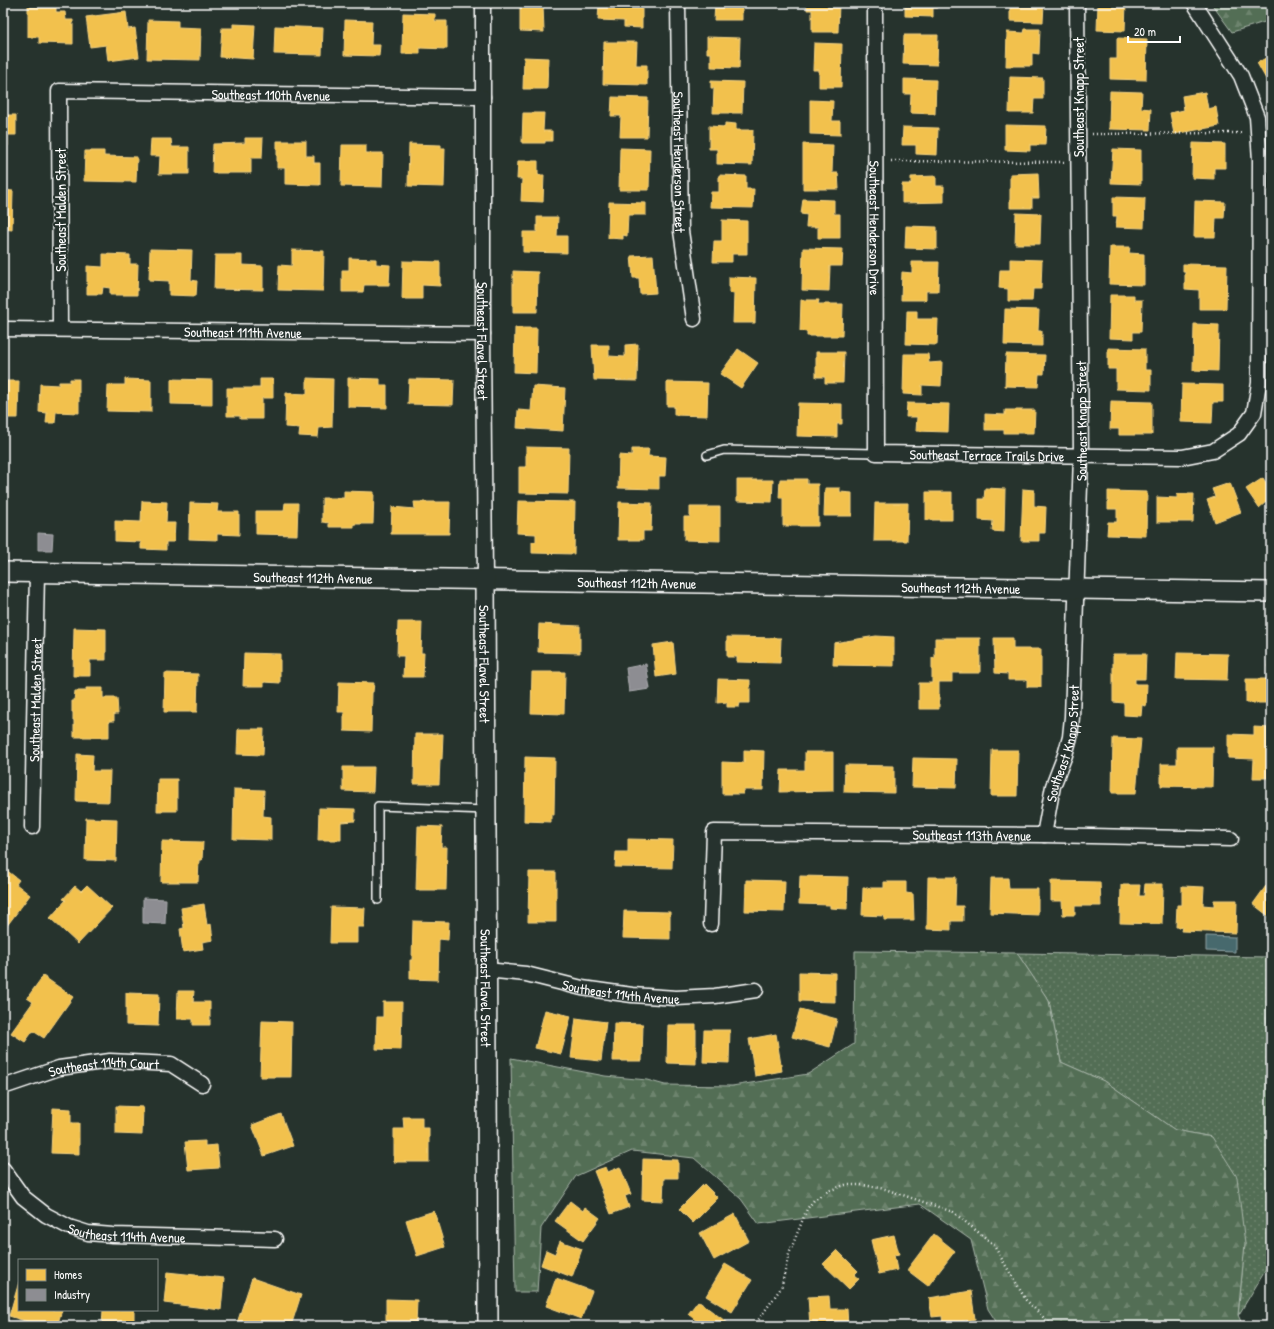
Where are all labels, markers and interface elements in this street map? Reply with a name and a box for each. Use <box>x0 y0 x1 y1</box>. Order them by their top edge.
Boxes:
scale bar <box>1128 18 1180 44</box>
text: 20 m <box>1134 23 1156 40</box>
street label: Southeast Knapp Street <box>1069 37 1089 157</box>
street label: Southeast 110th Avenue <box>211 84 331 104</box>
street label: Southeast Henderson Street <box>670 91 691 233</box>
street label: Southeast Malden Street <box>51 148 70 272</box>
street label: Southeast Henderson Drive <box>866 161 885 296</box>
street label: Southeast Flavel Street <box>473 282 493 400</box>
street label: Southeast 111th Avenue <box>184 321 302 342</box>
street label: Southeast Knapp Street <box>1071 361 1091 481</box>
street label: Southeast Terrace Trails Drive <box>909 444 1065 465</box>
street label: Southeast 112th Avenue <box>253 566 373 587</box>
street label: Southeast 112th Avenue <box>577 572 697 592</box>
street label: Southeast 112th Avenue <box>901 577 1021 598</box>
street label: Southeast Flavel Street <box>476 605 495 723</box>
street label: Southeast Malden Street <box>24 638 45 762</box>
street label: Southeast Knapp Street <box>1041 684 1083 803</box>
street label: Southeast 113th Avenue <box>912 824 1032 844</box>
street label: Southeast Flavel Street <box>477 929 496 1047</box>
street label: Southeast 114th Avenue <box>560 974 680 1008</box>
street label: Southeast 114th Court <box>46 1051 160 1080</box>
street label: Southeast 114th Avenue <box>66 1218 186 1246</box>
legend <box>18 1259 158 1311</box>
text: Homes <box>54 1266 82 1283</box>
text: Industry <box>54 1286 90 1303</box>

